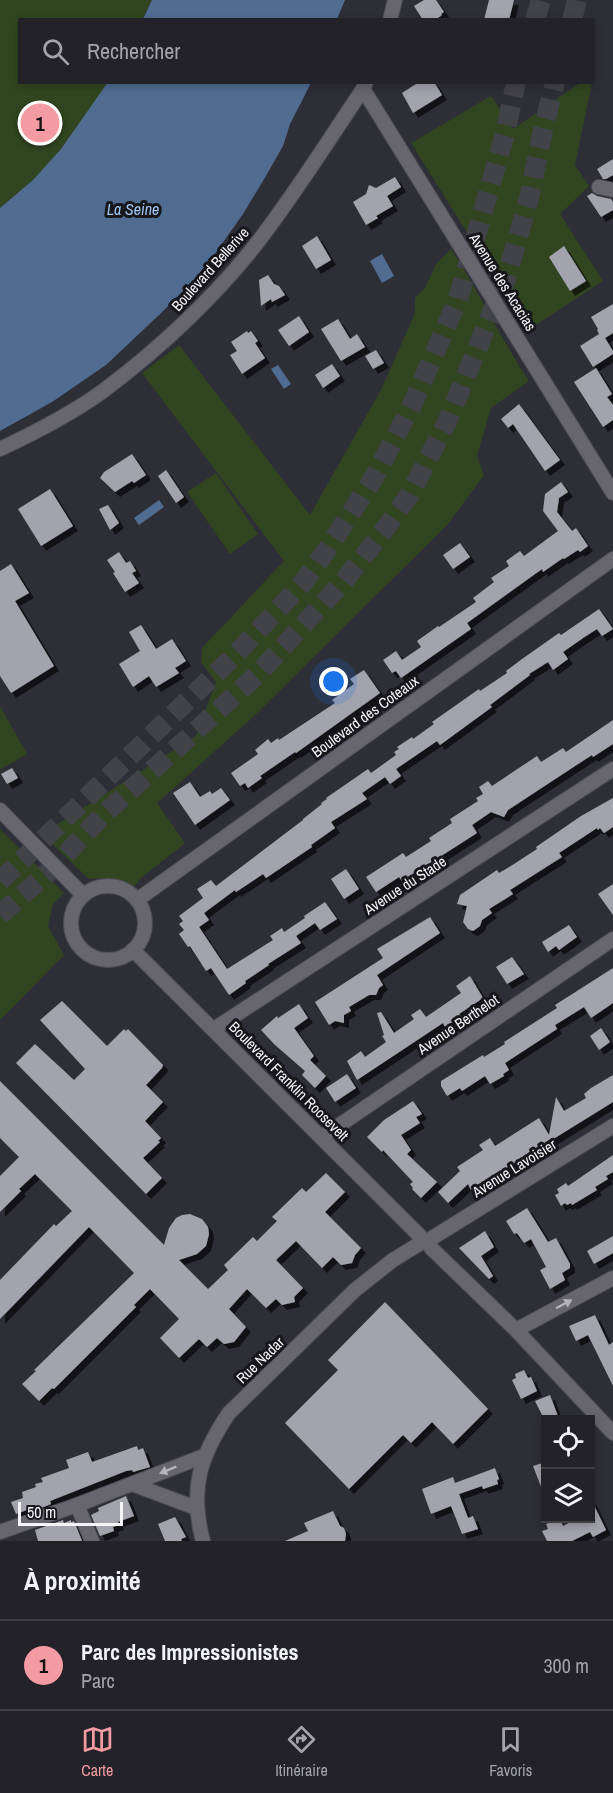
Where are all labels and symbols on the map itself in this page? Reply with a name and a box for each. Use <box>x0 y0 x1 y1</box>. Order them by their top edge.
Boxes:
pin: 1 <box>20 100 60 146</box>
water label: La Seine <box>107 198 159 220</box>
street label: Boulevard Bellerive <box>167 222 254 316</box>
street label: Avenue des Acacias <box>464 228 541 335</box>
your location <box>319 667 348 696</box>
street label: Boulevard des Coteaux <box>307 669 424 762</box>
street label: Avenue du Stade <box>359 850 450 920</box>
street label: Avenue Berthelot <box>412 989 503 1060</box>
street label: Boulevard Franklin Roosevelt <box>225 1017 354 1146</box>
street label: Avenue Lavoisier <box>467 1134 560 1203</box>
one-way arrow <box>556 1299 573 1309</box>
street label: Rue Nadar <box>231 1332 289 1388</box>
one-way arrow <box>159 1466 177 1475</box>
scale bar <box>18 1499 123 1526</box>

